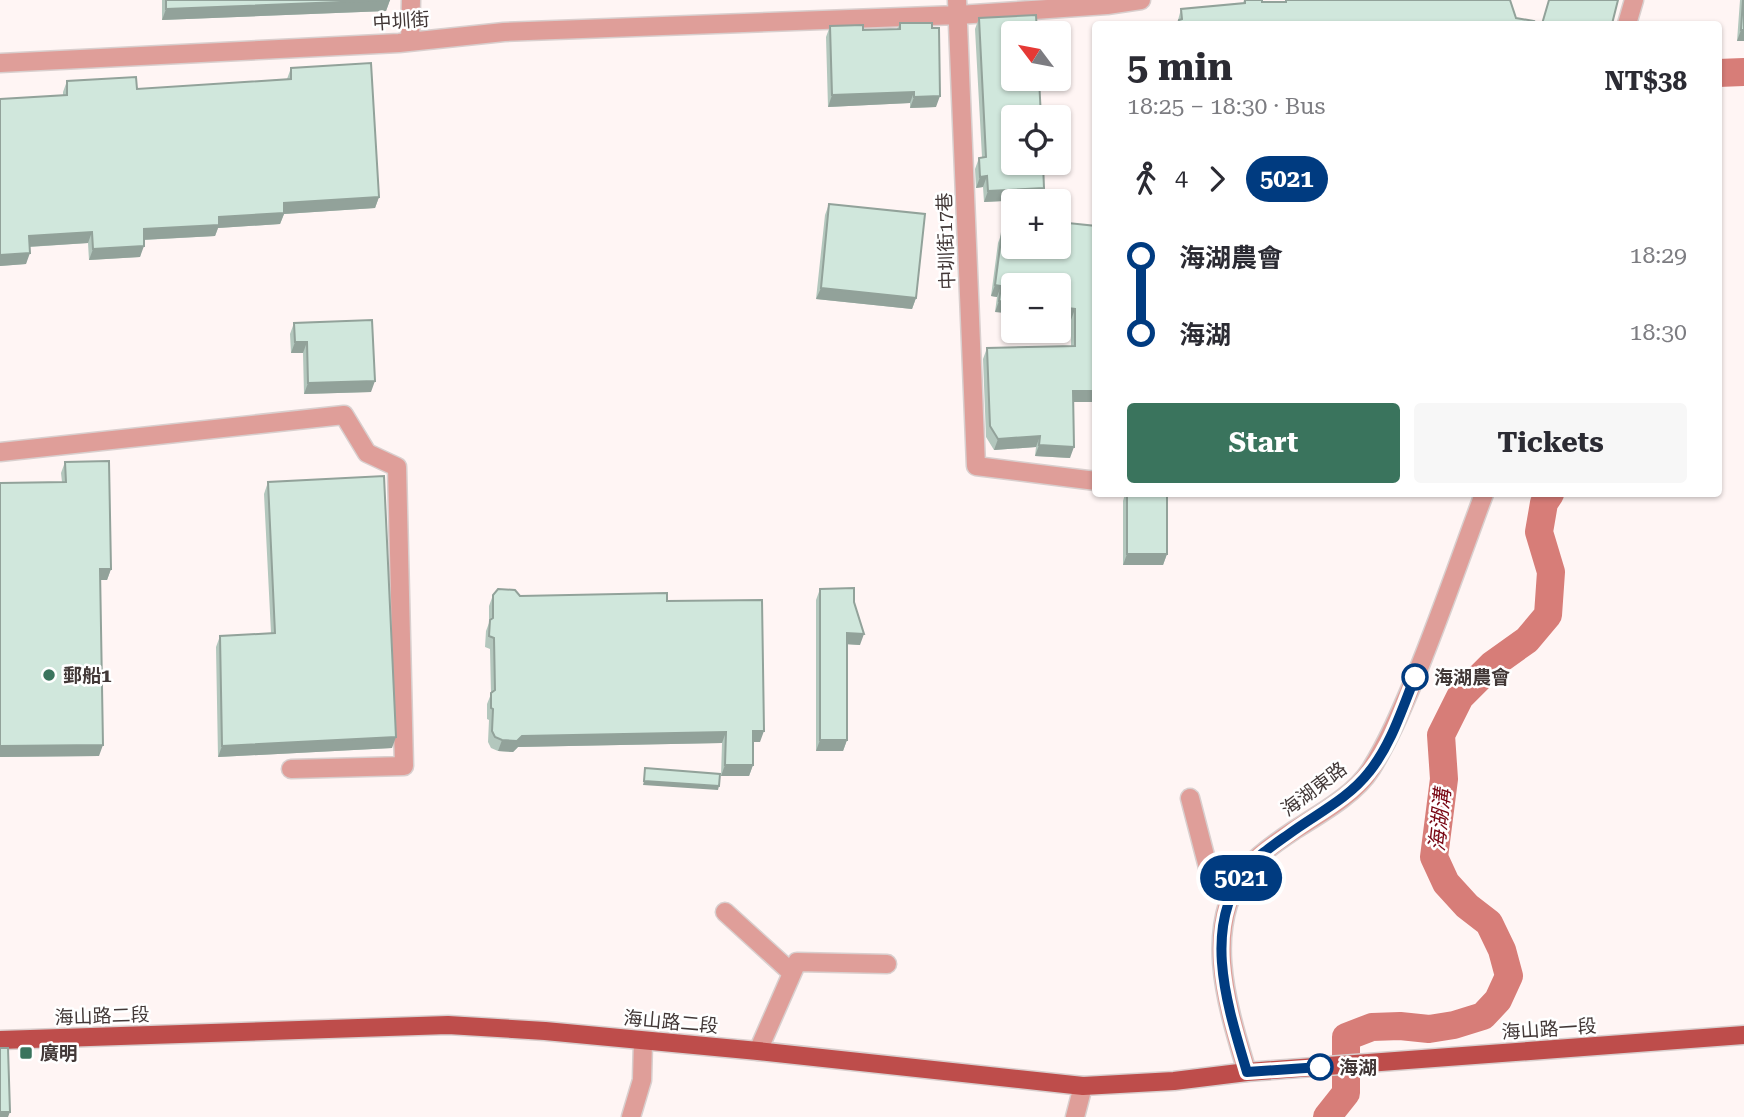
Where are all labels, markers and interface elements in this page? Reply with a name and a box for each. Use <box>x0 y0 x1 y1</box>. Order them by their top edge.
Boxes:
street label: 中圳街 <box>372 8 430 34</box>
north arrow <box>1001 21 1071 91</box>
map controls <box>1001 21 1071 343</box>
text: 5 min <box>1127 45 1233 89</box>
text: NT$38 <box>1605 66 1687 96</box>
text: 18:25 – 18:30 · Bus <box>1127 93 1325 120</box>
button: locate <box>1001 105 1071 175</box>
icon: walk <box>1127 160 1165 198</box>
icon: forward <box>1198 160 1236 198</box>
text: 4 <box>1175 165 1188 192</box>
text: 5021 <box>1260 165 1314 193</box>
button: + <box>1001 189 1071 259</box>
street label: 中圳街17巷 <box>933 192 959 290</box>
text: 18:29 <box>1630 242 1687 269</box>
text: 海湖農會 <box>1179 243 1283 273</box>
button: − <box>1001 273 1071 343</box>
text: 18:30 <box>1630 319 1687 346</box>
text: 海湖 <box>1179 320 1231 350</box>
button: Start <box>1127 403 1400 483</box>
button: Tickets <box>1414 403 1687 483</box>
place label: 郵船1 <box>63 664 112 687</box>
marker: 海湖農會 <box>1402 664 1428 690</box>
place label: 海湖農會 <box>1434 666 1510 689</box>
marker: 郵船1 <box>41 667 57 683</box>
street label: 海湖東路 <box>1277 757 1351 821</box>
water label: 海湖溝 <box>1425 784 1456 853</box>
line badge: 5021 <box>1192 855 1290 901</box>
text: 5021 <box>1214 864 1268 892</box>
street label: 海山路二段 <box>54 1003 150 1029</box>
street label: 海山路二段 <box>623 1006 719 1038</box>
street label: 海山路一段 <box>1501 1014 1597 1044</box>
place label: 廣明 <box>40 1042 78 1065</box>
marker: 廣明 <box>18 1045 34 1061</box>
marker: 海湖 <box>1307 1054 1333 1080</box>
place label: 海湖 <box>1339 1056 1377 1079</box>

